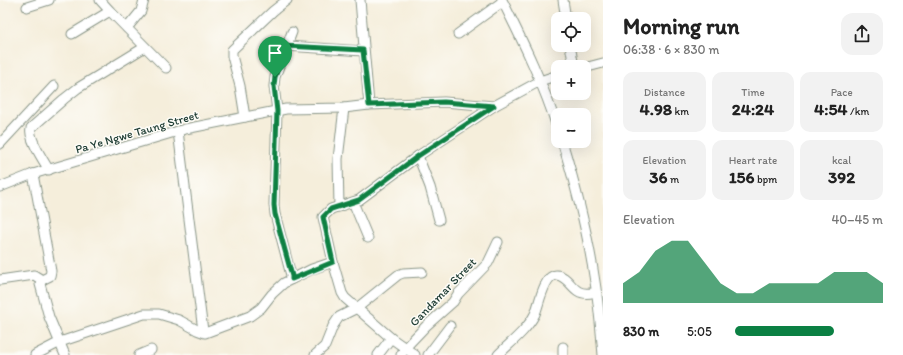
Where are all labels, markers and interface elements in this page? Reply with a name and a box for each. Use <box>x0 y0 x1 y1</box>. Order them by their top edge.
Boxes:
map controls <box>551 12 591 148</box>
button: locate <box>551 12 591 52</box>
text: Morning run <box>623 13 739 40</box>
button: share <box>841 13 883 55</box>
pin <box>258 36 292 77</box>
icon: arrive <box>264 42 286 64</box>
text: 06:38 · 6 × 830 m <box>623 42 719 57</box>
button: + <box>551 60 591 100</box>
text: Distance <box>644 86 685 99</box>
text: Time <box>741 86 765 99</box>
text: Pace <box>831 86 853 99</box>
text: 4.98 <box>640 99 672 119</box>
text: 24:24 <box>732 99 774 119</box>
text: 4:54 <box>814 99 848 119</box>
text: km <box>672 105 689 118</box>
text: /km <box>848 105 869 118</box>
street label: Pa Ye Ngwe Taung Street <box>74 108 201 156</box>
button: − <box>551 108 591 148</box>
text: Elevation <box>642 154 686 167</box>
text: Heart rate <box>729 154 777 167</box>
text: kcal <box>832 154 851 167</box>
text: 36 <box>649 167 668 187</box>
text: 156 <box>729 167 754 187</box>
text: 392 <box>828 167 855 187</box>
text: m <box>668 173 679 186</box>
text: bpm <box>754 173 777 186</box>
text: Elevation <box>623 212 675 227</box>
text: 40–45 m <box>831 212 883 227</box>
street label: Gandamar Street <box>407 255 479 329</box>
text: 830 m <box>623 324 659 339</box>
text: 5:05 <box>687 324 712 339</box>

